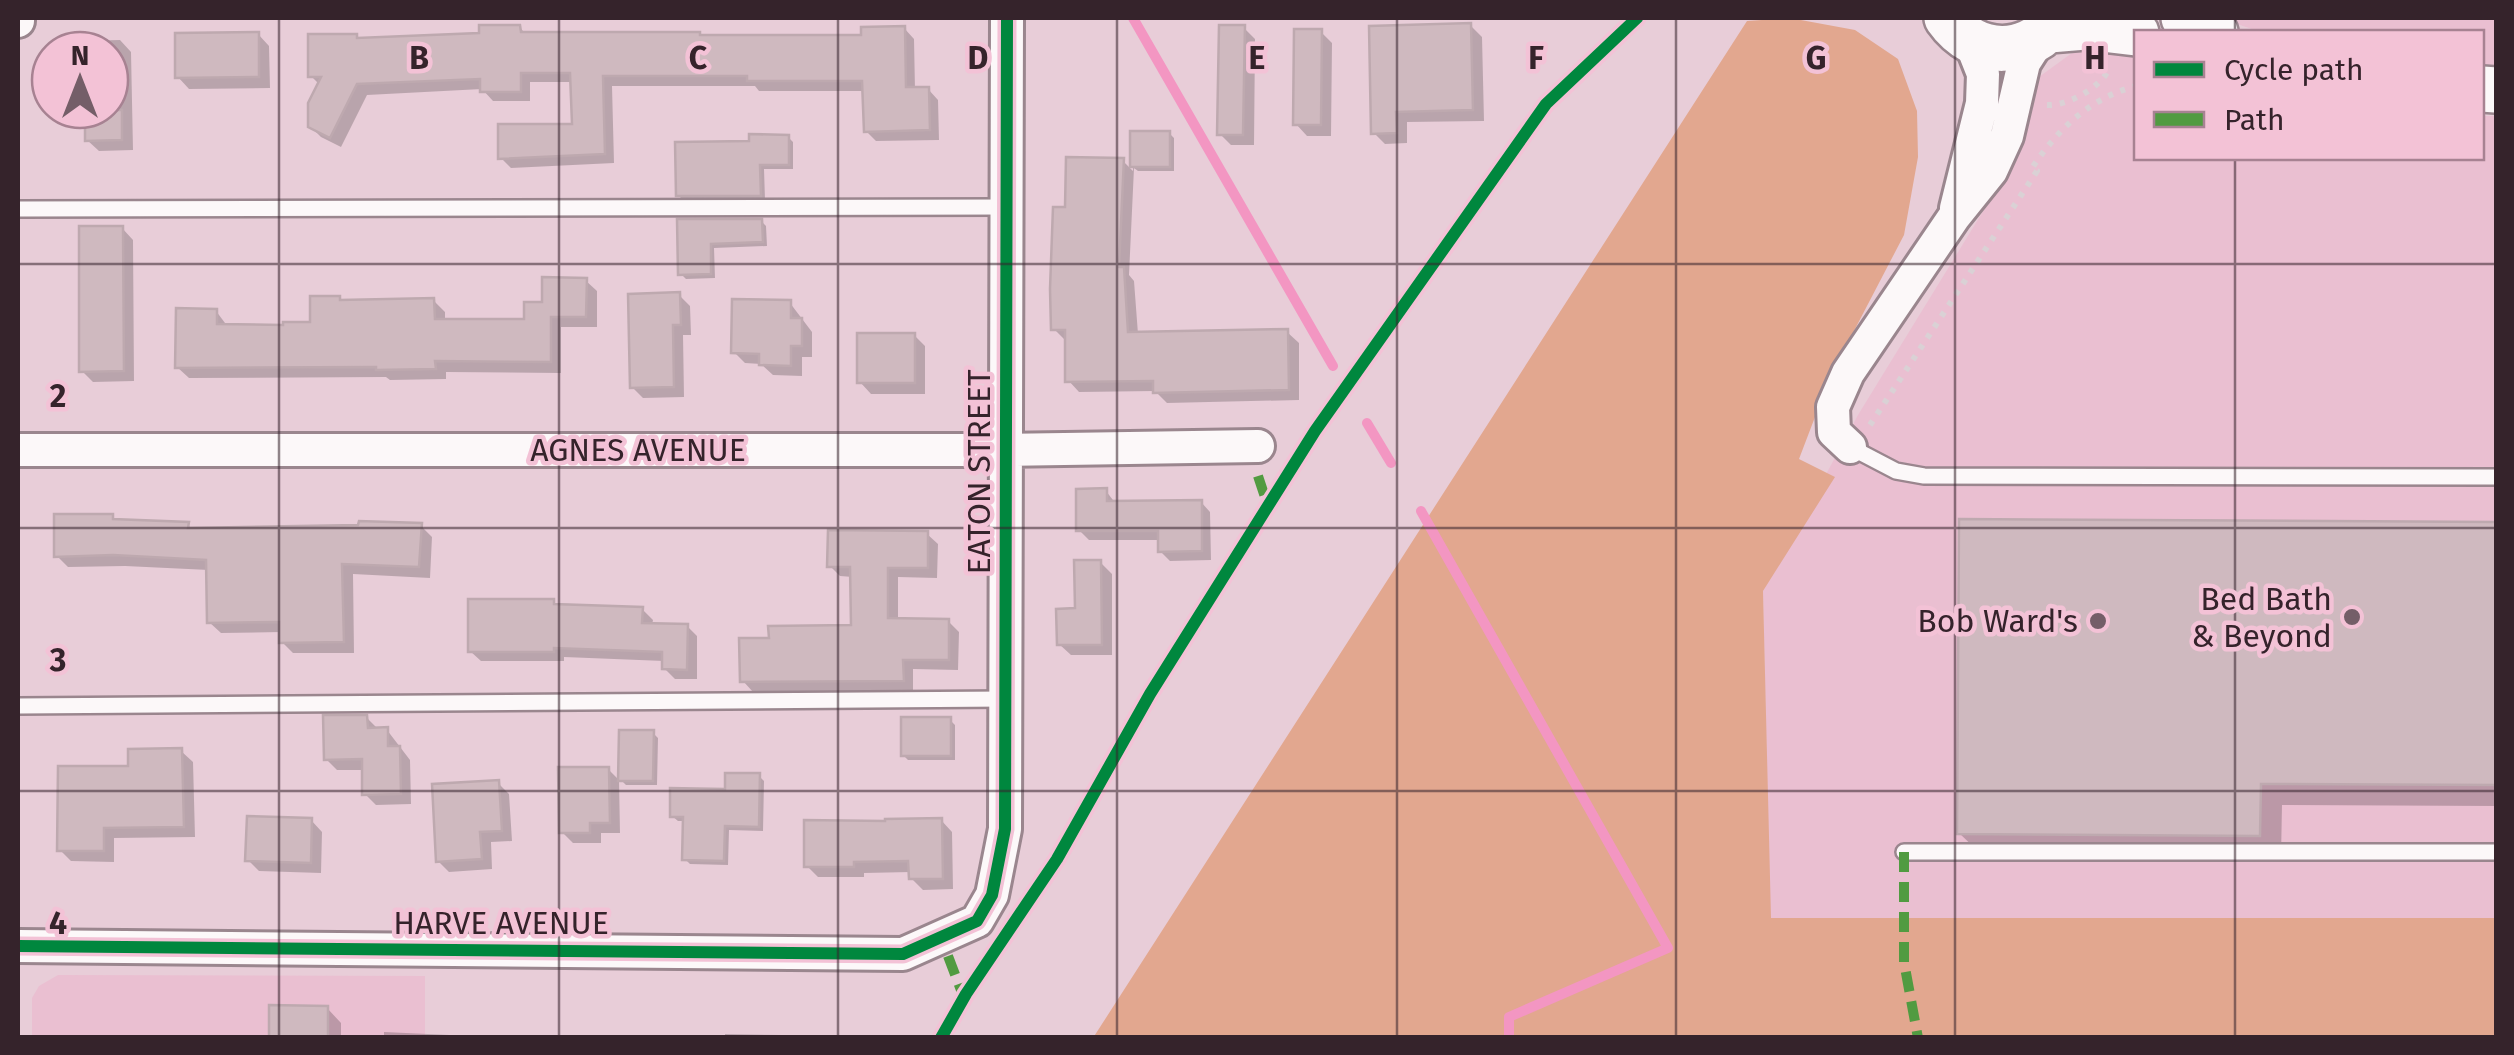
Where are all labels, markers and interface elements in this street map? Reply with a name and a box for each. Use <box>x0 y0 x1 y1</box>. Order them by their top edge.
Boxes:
north arrow <box>30 30 130 130</box>
legend <box>2134 30 2484 160</box>
text: N <box>71 39 89 72</box>
text: B <box>409 39 429 77</box>
text: C <box>689 39 708 77</box>
text: D <box>968 39 988 77</box>
text: E <box>1249 39 1265 77</box>
text: F <box>1528 39 1544 77</box>
text: G <box>1806 39 1826 77</box>
text: H <box>2084 39 2106 77</box>
text: Cycle path <box>2224 52 2363 88</box>
text: Path <box>2224 102 2285 138</box>
street label: EATON STREET <box>960 369 998 575</box>
text: 2 <box>50 377 66 415</box>
street label: AGNES AVENUE <box>530 431 746 469</box>
place label: Bed Bath & Beyond <box>2191 580 2332 655</box>
place label: Bob Ward's <box>1917 602 2078 640</box>
marker: Bed Bath & Beyond <box>2341 606 2363 628</box>
marker: Bob Ward's <box>2087 610 2109 632</box>
text: 3 <box>49 641 66 679</box>
text: 4 <box>49 904 67 942</box>
street label: HARVE AVENUE <box>393 904 609 942</box>

